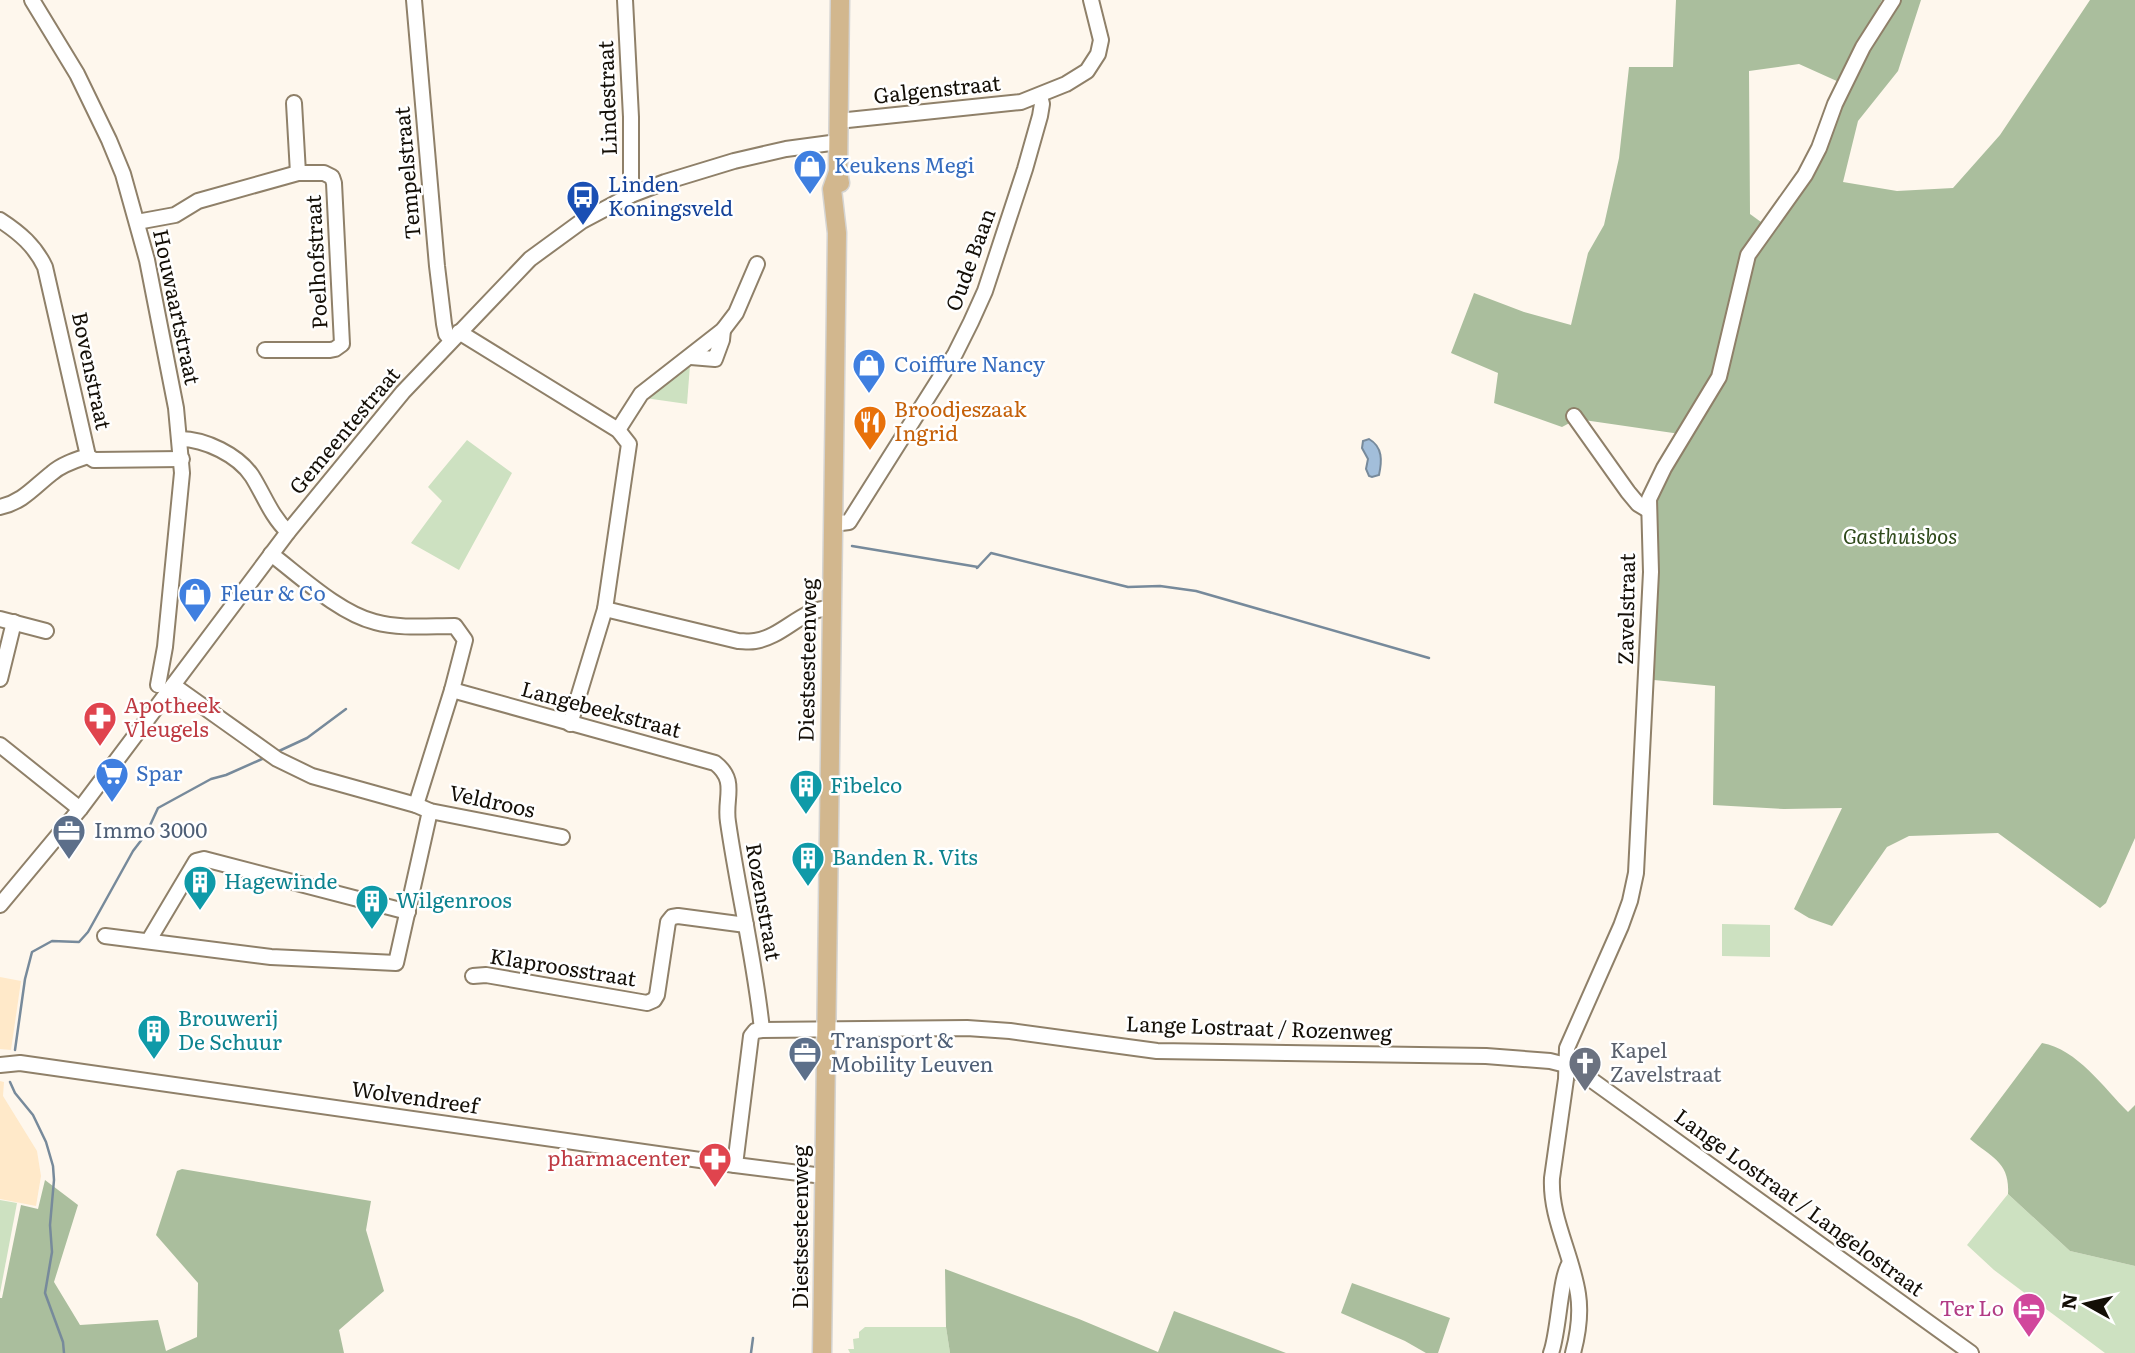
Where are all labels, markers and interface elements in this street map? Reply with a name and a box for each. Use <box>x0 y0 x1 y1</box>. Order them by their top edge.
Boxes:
street label: Lindestraat <box>588 40 623 156</box>
street label: Galgenstraat <box>872 65 1002 110</box>
street label: Tempelstraat <box>384 105 427 241</box>
shop icon: Keukens Megi <box>791 147 829 196</box>
place label: Keukens Megi <box>834 148 974 179</box>
place label: Linden Koningsveld <box>608 167 733 222</box>
bus stop icon: Linden Koningsveld <box>564 178 602 227</box>
street label: Poelhofstraat <box>295 194 333 330</box>
street label: Oude Baan <box>936 203 1002 315</box>
street label: Houwaartstraat <box>147 226 210 388</box>
street label: Bovenstraat <box>66 309 121 433</box>
shop icon: Coiffure Nancy <box>850 346 888 395</box>
place label: Coiffure Nancy <box>894 347 1046 378</box>
street label: Gemeentestraat <box>280 358 406 500</box>
place label: Broodjeszaak Ingrid <box>894 392 1027 447</box>
restaurant icon: Broodjeszaak Ingrid <box>851 403 889 452</box>
park label: Gasthuisbos <box>1843 519 1957 550</box>
street label: Zavelstraat <box>1608 552 1641 665</box>
shop icon: Fleur & Co <box>176 575 214 624</box>
place label: Fleur & Co <box>220 576 326 607</box>
street label: Diestsesteenweg <box>789 578 822 742</box>
street label: Langebeekstraat <box>518 671 686 744</box>
place label: Apotheek Vleugels <box>124 688 221 743</box>
pharmacy icon: Apotheek Vleugels <box>81 699 119 748</box>
supermarket icon: Spar <box>93 755 131 804</box>
place label: Spar <box>136 756 183 787</box>
building icon: Fibelco <box>787 767 825 816</box>
place label: Fibelco <box>830 768 902 799</box>
street label: Veldroos <box>447 775 538 824</box>
office icon: Immo 3000 <box>50 812 88 861</box>
place label: Immo 3000 <box>94 813 207 844</box>
building icon: Banden R. Vits <box>789 839 827 888</box>
street label: Rozenstraat <box>740 840 791 963</box>
place label: Banden R. Vits <box>832 840 978 871</box>
building icon: Hagewinde <box>181 863 219 912</box>
place label: Hagewinde <box>224 864 337 895</box>
building icon: Wilgenroos <box>353 882 391 931</box>
place label: Wilgenroos <box>396 883 512 914</box>
street label: Klaproosstraat <box>488 939 639 992</box>
place label: Brouwerij De Schuur <box>178 1001 282 1056</box>
street label: Lange Lostraat / Rozenweg <box>1125 1006 1393 1047</box>
building icon: Brouwerij De Schuur <box>135 1012 173 1061</box>
place label: Transport & Mobility Leuven <box>830 1023 994 1078</box>
place label: Kapel Zavelstraat <box>1610 1033 1722 1088</box>
office icon: Transport & Mobility Leuven <box>786 1034 824 1083</box>
church icon: Kapel Zavelstraat <box>1566 1044 1604 1093</box>
street label: Wolvendreef <box>350 1071 483 1120</box>
street label: Lange Lostraat / Langelostraat <box>1669 1100 1932 1303</box>
pharmacy icon: pharmacenter <box>696 1140 734 1189</box>
place label: pharmacenter <box>548 1141 690 1172</box>
street label: Diestsesteenweg <box>783 1145 814 1309</box>
north arrow <box>2051 1269 2121 1339</box>
hotel icon: Ter Lo <box>2010 1290 2048 1339</box>
place label: Ter Lo <box>1939 1291 2004 1322</box>
text: N <box>2053 1292 2083 1311</box>

